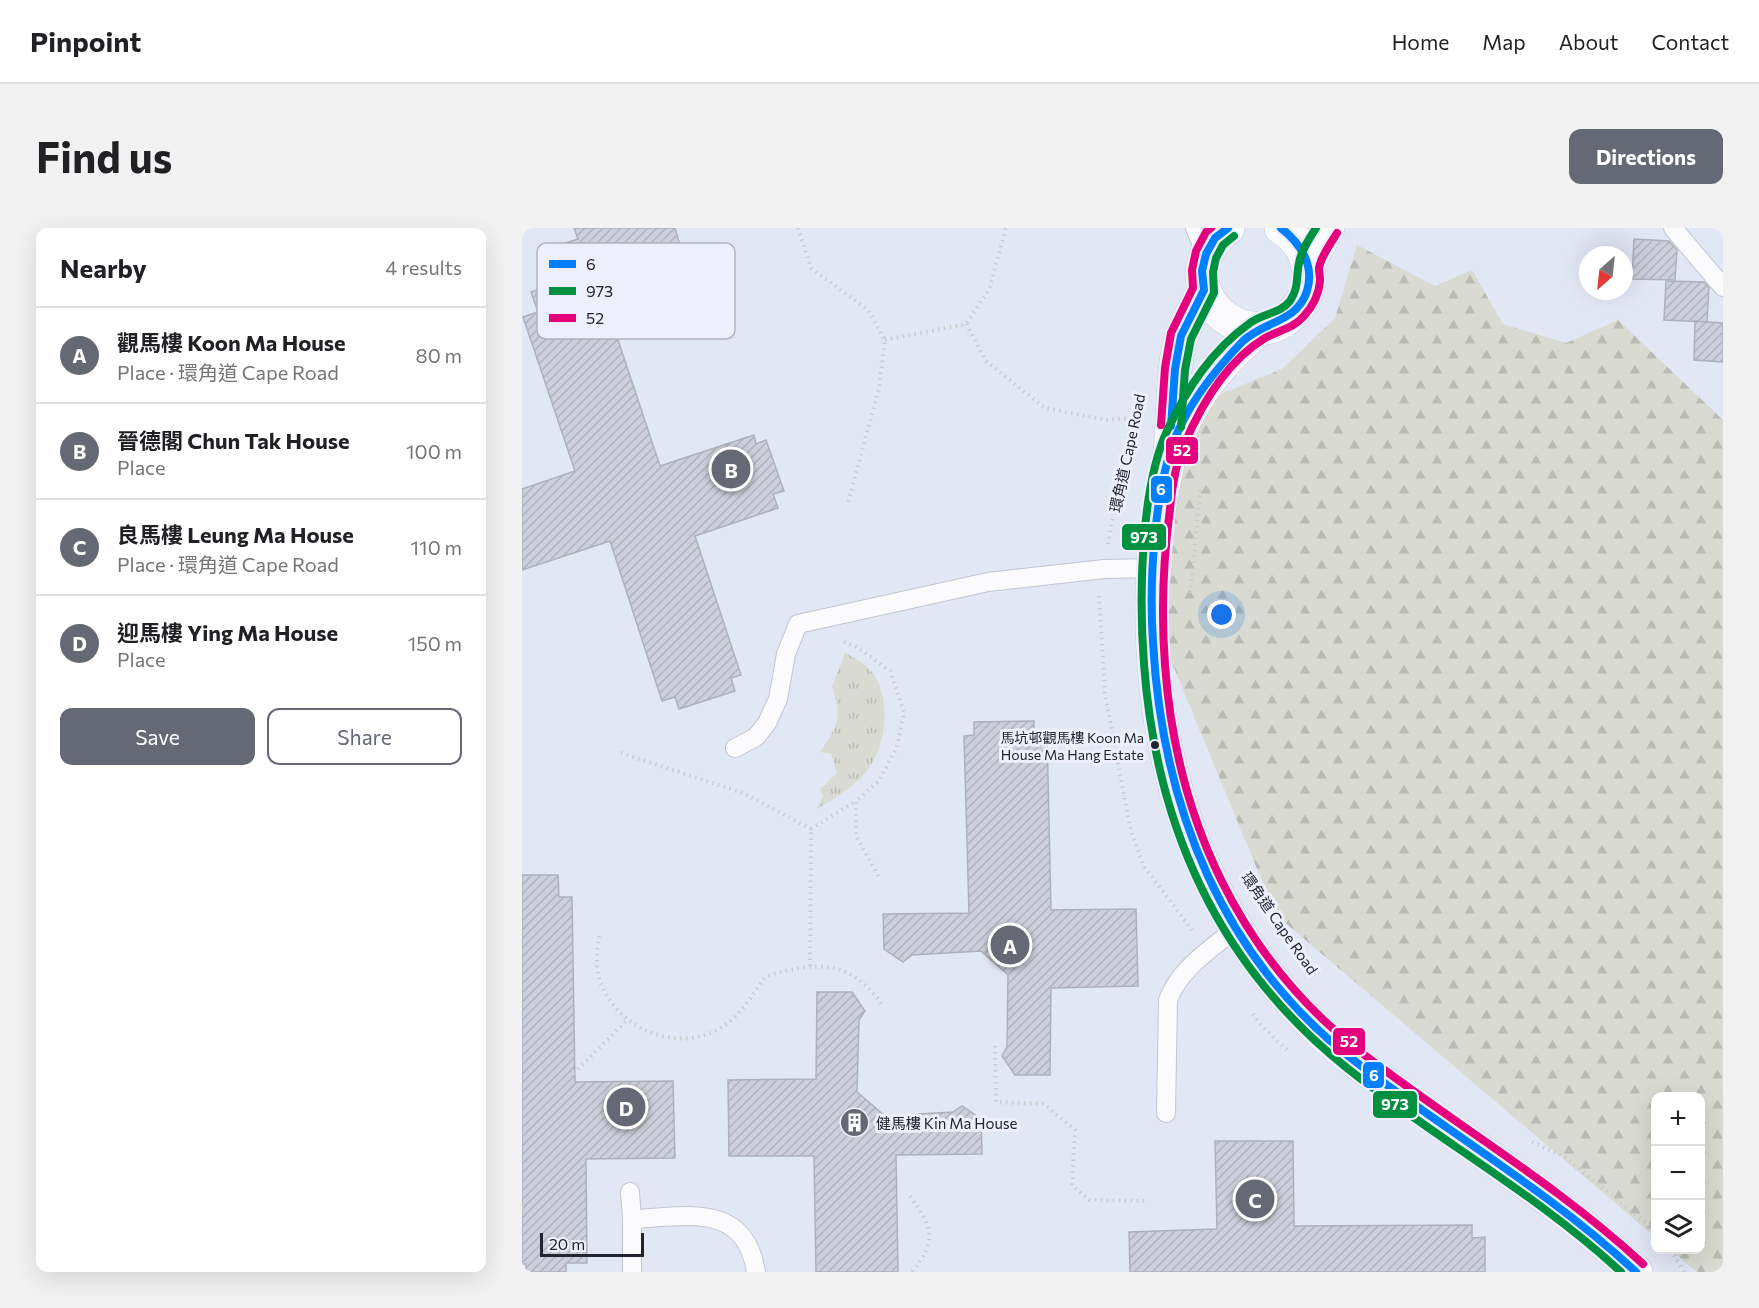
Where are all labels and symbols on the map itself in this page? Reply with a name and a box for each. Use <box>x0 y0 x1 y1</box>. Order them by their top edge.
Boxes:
legend <box>537 243 735 339</box>
north arrow <box>1579 246 1633 300</box>
text: 6 <box>586 254 596 273</box>
text: 973 <box>586 281 613 300</box>
text: 52 <box>586 308 604 327</box>
street label: 環角道 Cape Road <box>1106 392 1148 514</box>
line badge: 52 <box>1165 436 1199 465</box>
text: 52 <box>1173 440 1191 459</box>
pin: B <box>712 446 750 492</box>
line badge: 6 <box>1150 475 1173 504</box>
text: 6 <box>1156 479 1166 498</box>
line badge: 973 <box>1121 523 1167 551</box>
text: 973 <box>1130 527 1158 546</box>
your location <box>1207 600 1236 629</box>
place label: 馬坑邨觀馬樓 Koon Ma House Ma Hang Estate <box>1000 729 1144 763</box>
marker: 馬坑邨觀馬樓 Koon Ma House Ma Hang Estate <box>1149 739 1161 751</box>
street label: 環角道 Cape Road <box>1238 868 1322 978</box>
pin: A <box>990 922 1030 968</box>
line badge: 52 <box>1332 1027 1366 1056</box>
text: 52 <box>1340 1031 1358 1050</box>
line badge: 6 <box>1362 1061 1385 1089</box>
text: 6 <box>1369 1065 1379 1084</box>
pin: D <box>606 1084 646 1130</box>
line badge: 973 <box>1372 1090 1418 1119</box>
text: 973 <box>1381 1094 1409 1113</box>
building icon: 健馬樓 Kin Ma House <box>839 1107 871 1139</box>
place label: 健馬樓 Kin Ma House <box>876 1114 1018 1132</box>
pin: C <box>1236 1176 1274 1222</box>
scale bar <box>540 1230 644 1258</box>

